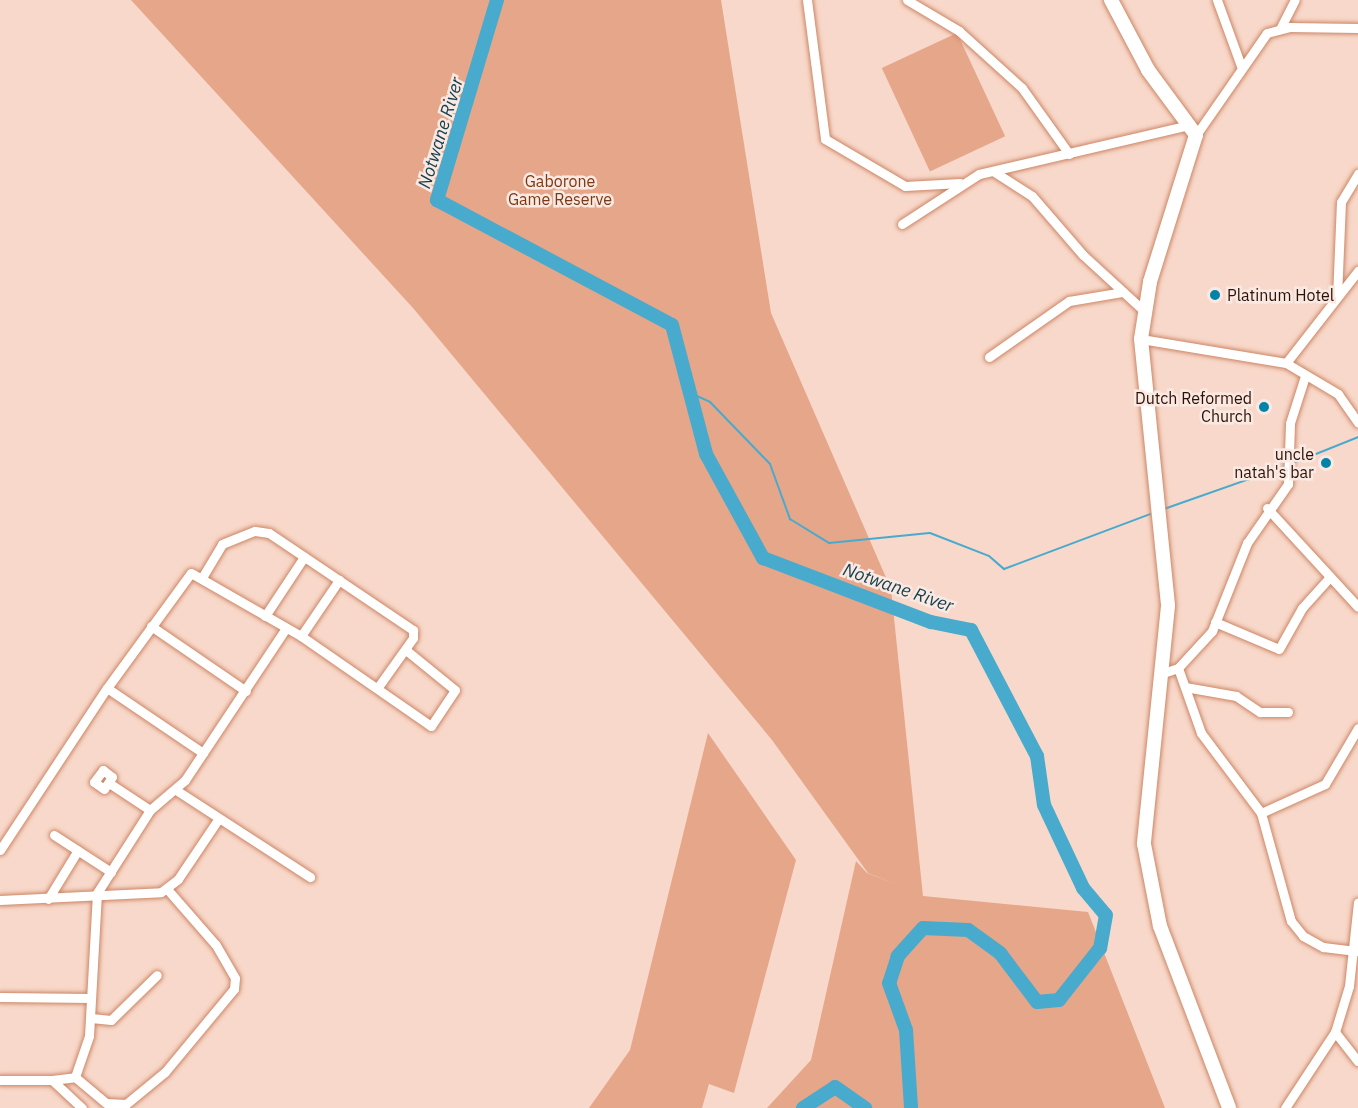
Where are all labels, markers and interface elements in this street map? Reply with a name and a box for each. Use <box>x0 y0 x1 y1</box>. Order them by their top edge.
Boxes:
water label: Notwane River <box>414 75 468 191</box>
park label: Gaborone Game Reserve <box>508 171 612 209</box>
place label: Platinum Hotel <box>1227 285 1334 305</box>
marker: Platinum Hotel <box>1208 288 1222 302</box>
place label: Dutch Reformed Church <box>1135 388 1252 426</box>
marker: Dutch Reformed Church <box>1257 400 1271 414</box>
place label: uncle natah's bar <box>1234 444 1314 482</box>
marker: uncle natah's bar <box>1319 456 1333 470</box>
water label: Notwane River <box>840 559 956 617</box>

